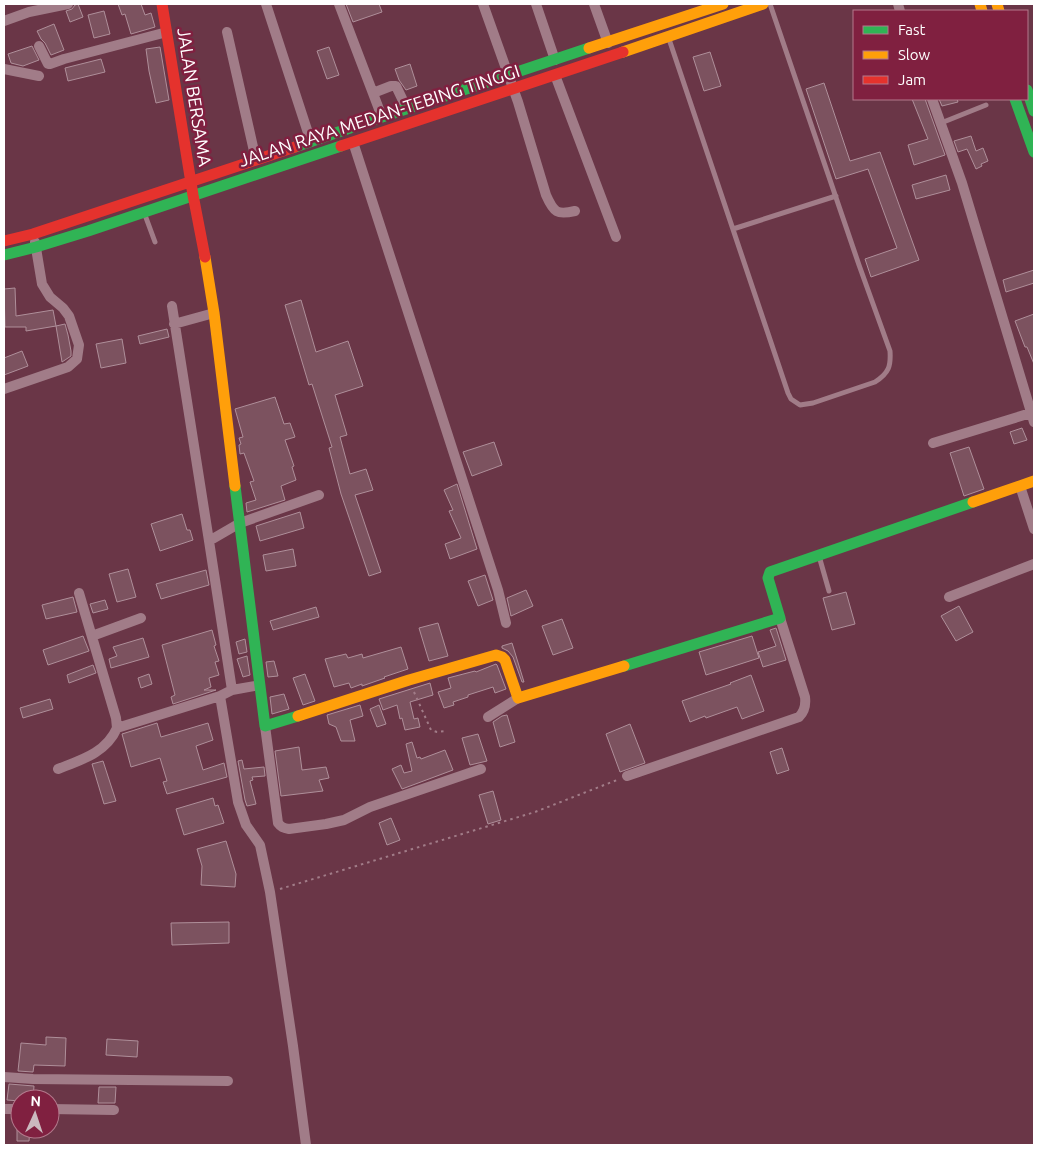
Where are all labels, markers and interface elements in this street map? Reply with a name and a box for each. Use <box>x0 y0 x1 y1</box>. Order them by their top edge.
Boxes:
legend <box>853 10 1028 100</box>
text: Fast <box>898 21 926 38</box>
street label: JALAN BERSAMA <box>174 26 216 168</box>
text: Slow <box>898 46 931 63</box>
street label: JALAN RAYA MEDAN-TEBING TINGGI <box>236 60 522 170</box>
text: Jam <box>898 71 926 88</box>
north arrow <box>10 1089 60 1139</box>
text: N <box>30 1093 41 1109</box>

